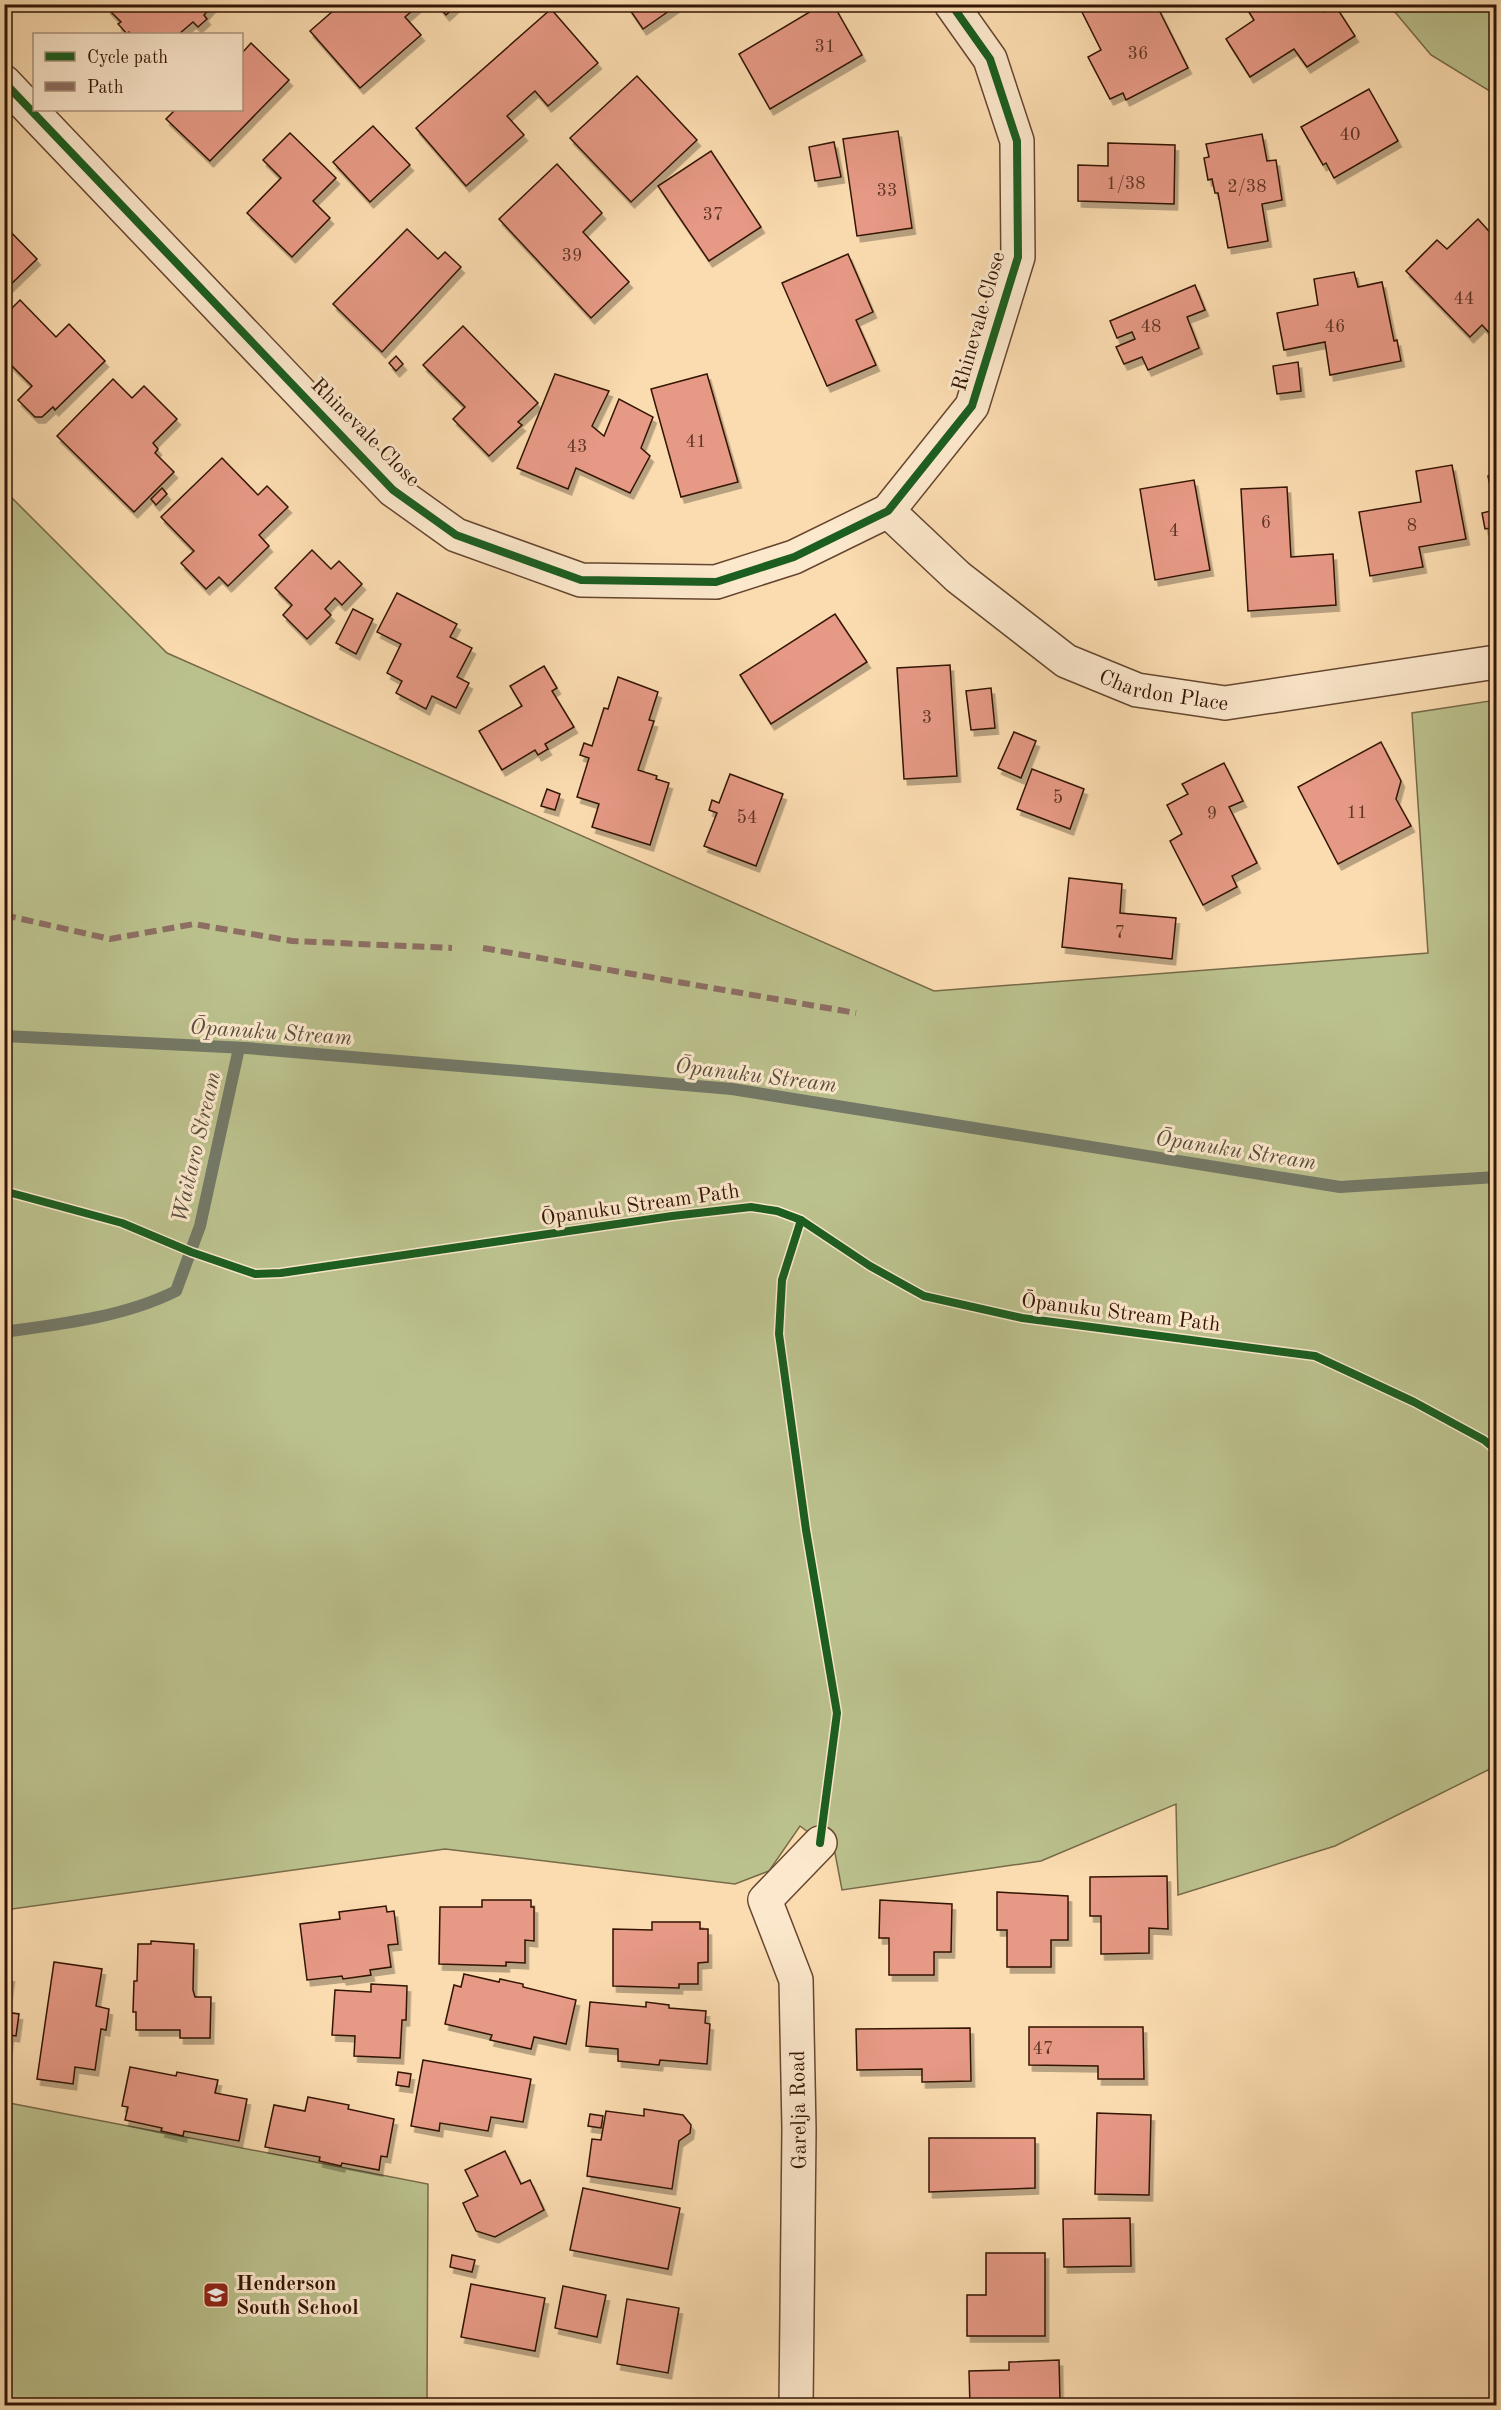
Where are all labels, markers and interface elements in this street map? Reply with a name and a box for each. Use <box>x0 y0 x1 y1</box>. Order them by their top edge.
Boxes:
legend <box>33 33 243 111</box>
house number: 31 <box>815 38 835 56</box>
house number: 36 <box>1128 45 1148 63</box>
text: Cycle path <box>87 49 168 67</box>
text: Path <box>87 79 124 97</box>
house number: 40 <box>1340 126 1360 144</box>
house number: 1/38 <box>1106 175 1146 193</box>
house number: 2/38 <box>1227 178 1267 196</box>
house number: 33 <box>877 182 897 200</box>
house number: 37 <box>703 206 723 224</box>
house number: 39 <box>562 247 582 265</box>
street label: Rhinevale Close <box>949 249 1009 394</box>
house number: 44 <box>1454 290 1474 308</box>
house number: 48 <box>1141 318 1161 336</box>
house number: 46 <box>1325 318 1345 336</box>
street label: Rhinevale Close <box>307 375 423 491</box>
house number: 41 <box>686 433 706 451</box>
house number: 43 <box>567 438 587 456</box>
house number: 6 <box>1261 514 1271 532</box>
house number: 8 <box>1407 517 1417 535</box>
house number: 4 <box>1169 522 1179 540</box>
street label: Chardon Place <box>1096 667 1230 715</box>
house number: 3 <box>922 709 932 727</box>
house number: 5 <box>1053 789 1063 807</box>
house number: 11 <box>1347 804 1367 822</box>
house number: 9 <box>1207 805 1217 823</box>
house number: 54 <box>737 809 757 827</box>
house number: 7 <box>1115 924 1125 942</box>
water label: Ōpanuku Stream <box>189 1014 353 1050</box>
water label: Ōpanuku Stream <box>674 1053 838 1097</box>
water label: Waitaro Stream <box>169 1069 225 1225</box>
water label: Ōpanuku Stream <box>1154 1125 1318 1175</box>
street label: Ōpanuku Stream Path <box>539 1178 741 1230</box>
street label: Ōpanuku Stream Path <box>1020 1288 1222 1336</box>
house number: 47 <box>1033 2040 1053 2058</box>
street label: Garelja Road <box>788 2050 811 2170</box>
place label: Henderson South School <box>236 2274 359 2319</box>
school or university icon: Henderson South School <box>201 2280 231 2310</box>

